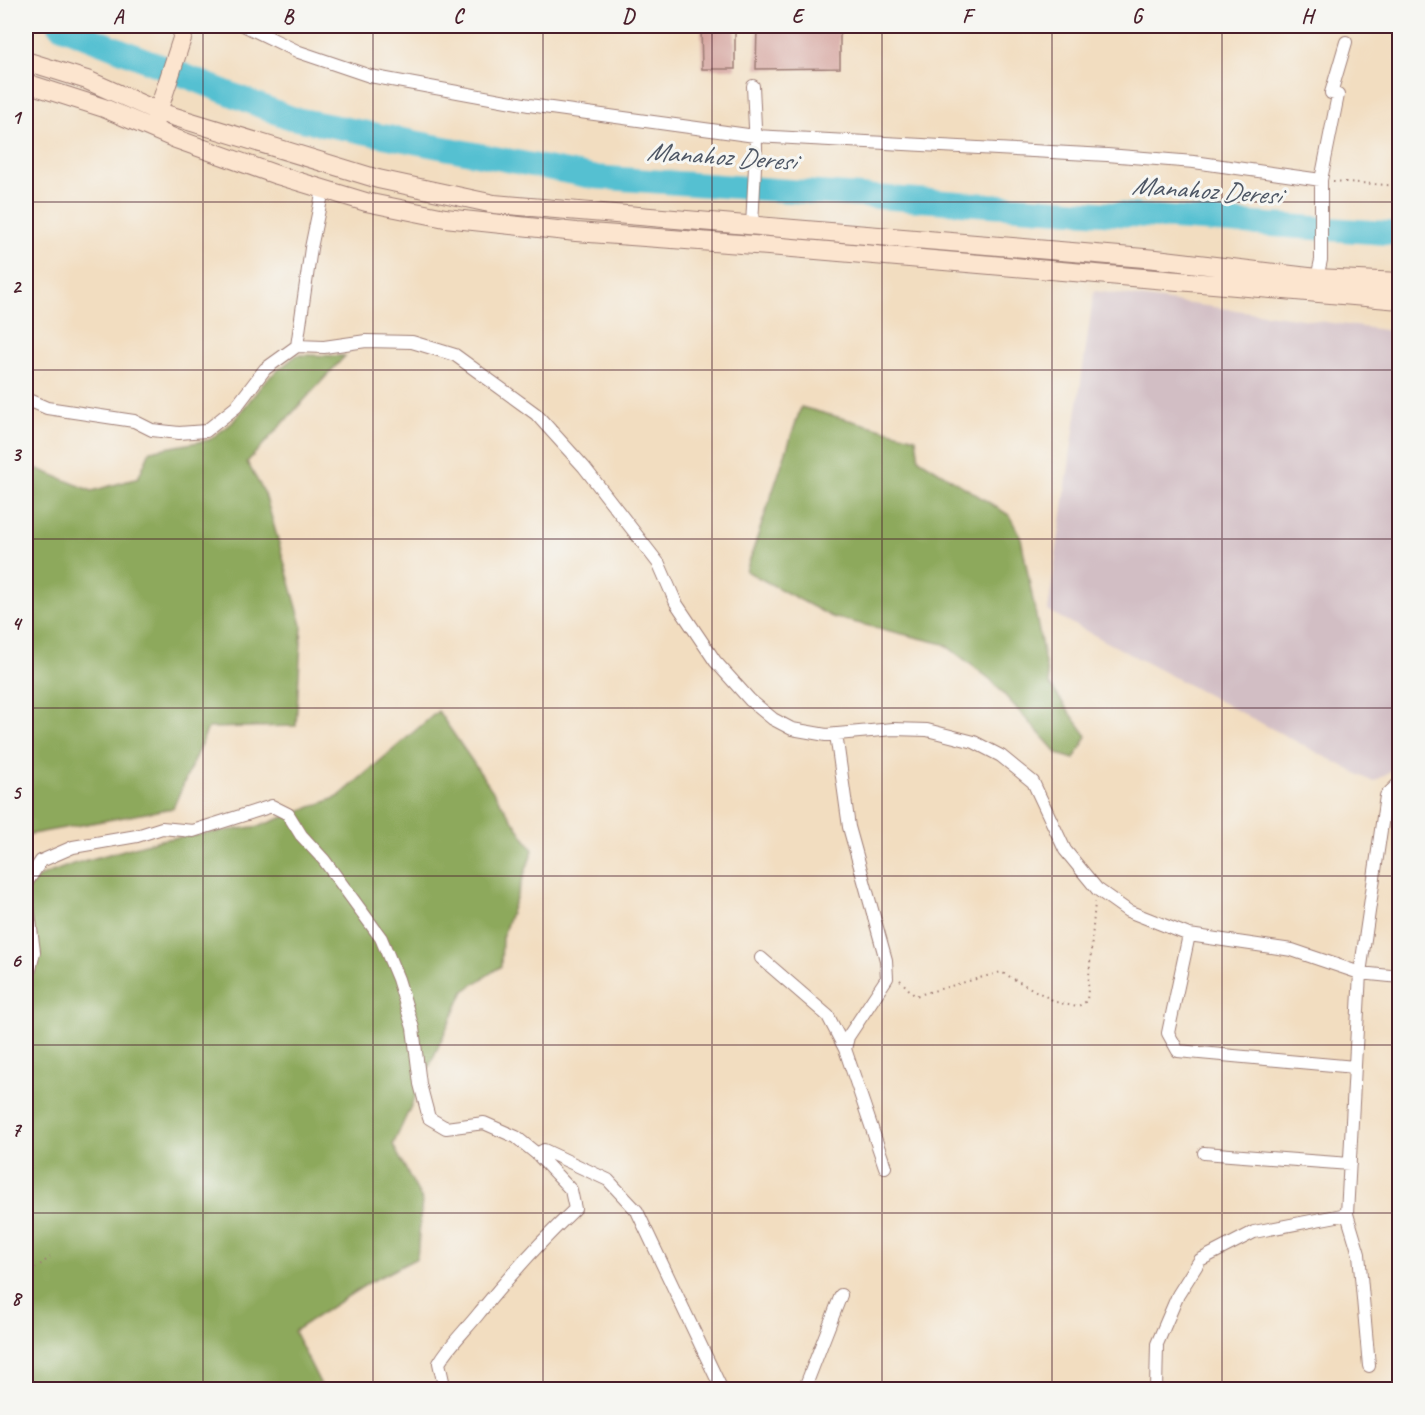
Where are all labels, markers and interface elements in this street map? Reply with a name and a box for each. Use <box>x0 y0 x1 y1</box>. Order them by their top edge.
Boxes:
text: A <box>113 4 125 29</box>
text: B <box>283 4 295 29</box>
text: C <box>453 4 465 29</box>
text: D <box>622 4 636 29</box>
text: E <box>792 4 806 29</box>
text: F <box>962 4 976 29</box>
text: G <box>1132 4 1145 29</box>
text: H <box>1301 4 1316 29</box>
text: 1 <box>12 105 23 130</box>
water label: Manahoz Deresi <box>646 134 803 179</box>
water label: Manahoz Deresi <box>1131 168 1288 213</box>
text: 2 <box>12 274 23 299</box>
text: 3 <box>12 442 23 467</box>
text: 4 <box>12 611 24 636</box>
text: 5 <box>12 780 23 805</box>
text: 6 <box>11 948 22 973</box>
text: 7 <box>12 1117 23 1142</box>
text: 8 <box>12 1286 24 1311</box>

